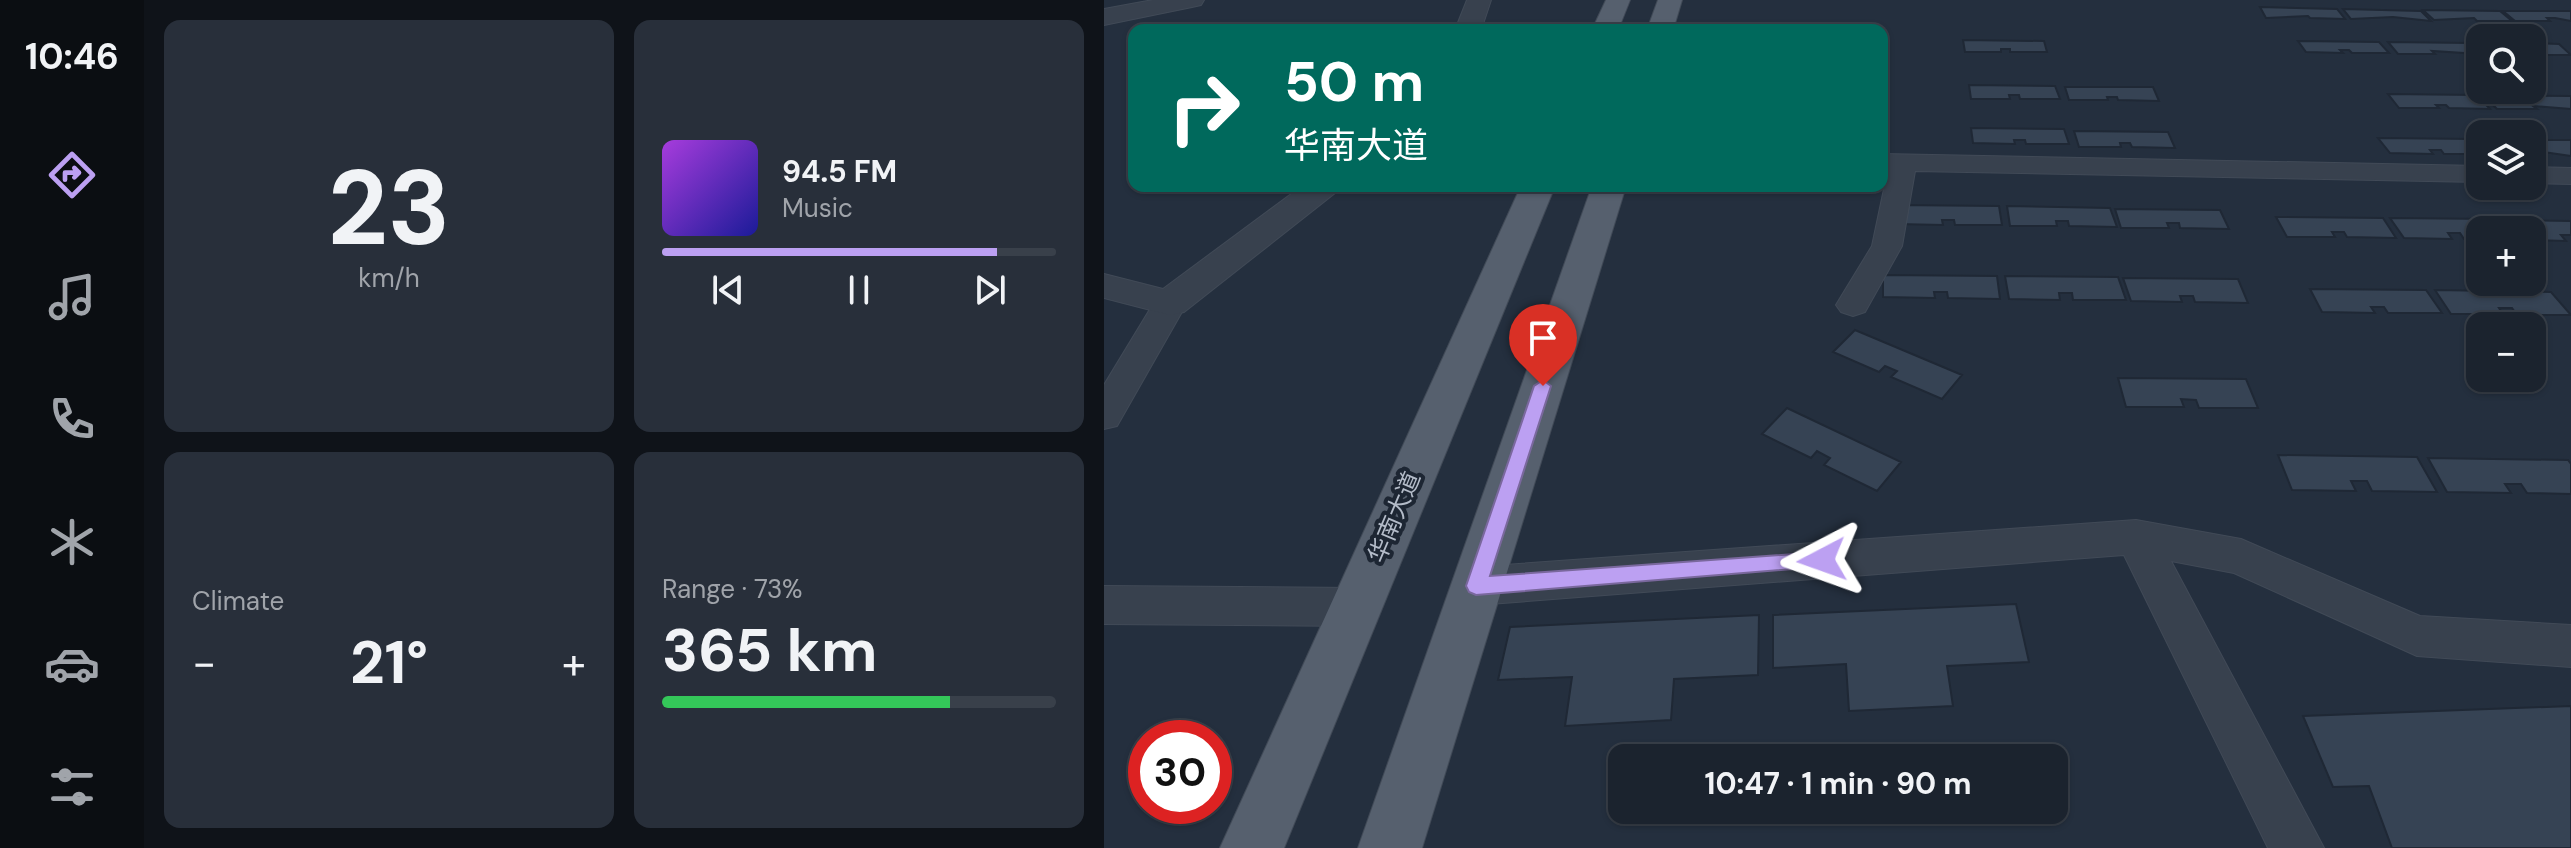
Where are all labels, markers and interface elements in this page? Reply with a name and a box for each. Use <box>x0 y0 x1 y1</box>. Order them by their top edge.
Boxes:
map controls <box>2466 24 2546 392</box>
button: search <box>2466 24 2546 104</box>
text: 10:46 <box>25 33 119 80</box>
text: 50 m <box>1284 45 1424 118</box>
icon: right <box>1152 56 1256 160</box>
button: layers <box>2466 120 2546 200</box>
text: 华南大道 <box>1284 122 1428 169</box>
text: 23 <box>328 141 450 276</box>
icon: directions <box>44 147 100 203</box>
text: 94.5 FM <box>782 152 897 191</box>
text: Music <box>782 191 853 225</box>
button: + <box>2466 216 2546 296</box>
text: km/h <box>358 261 420 295</box>
icon: previous <box>706 268 750 312</box>
icon: pause <box>837 268 881 312</box>
icon: next <box>968 268 1012 312</box>
icon: music <box>44 269 100 325</box>
pin <box>1509 304 1577 386</box>
button: − <box>2466 312 2546 392</box>
icon: arrive <box>1521 316 1565 360</box>
icon: phone <box>44 391 100 447</box>
street label: 华南大道 <box>1361 467 1427 567</box>
icon: climate <box>44 514 100 570</box>
position arrow <box>1780 518 1864 602</box>
text: Range · 73% <box>662 572 802 606</box>
text: Climate <box>192 584 284 618</box>
text: 365 km <box>662 611 878 690</box>
text: 21° <box>350 623 428 702</box>
text: − <box>192 634 216 692</box>
text: + <box>562 634 586 692</box>
icon: car <box>44 636 100 692</box>
speed limit sign: 30 <box>1128 720 1232 824</box>
icon: filters <box>44 759 100 815</box>
text: 10:47 · 1 min · 90 m <box>1705 764 1971 803</box>

